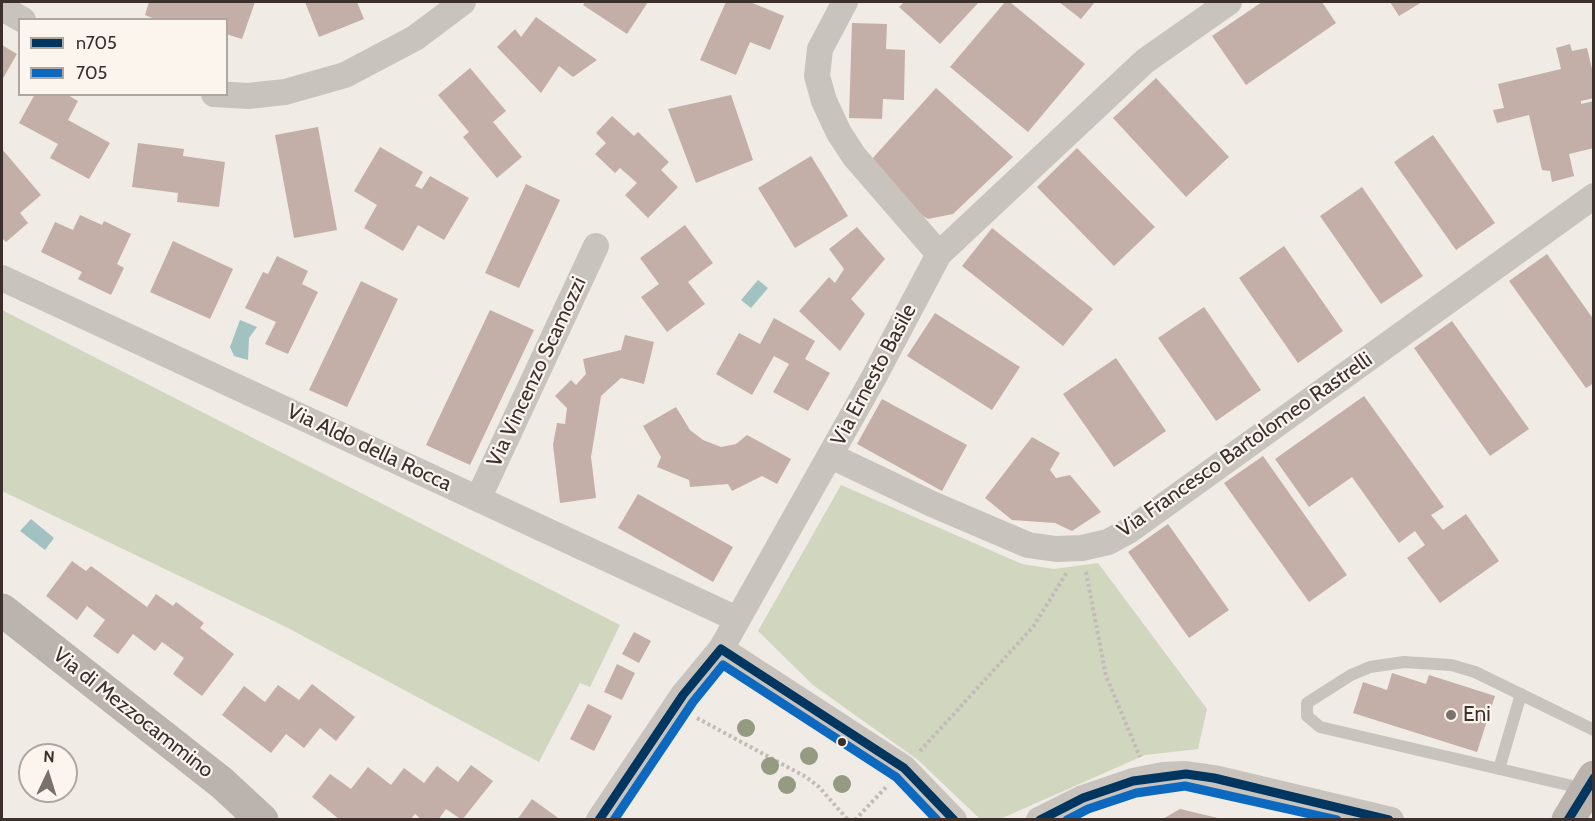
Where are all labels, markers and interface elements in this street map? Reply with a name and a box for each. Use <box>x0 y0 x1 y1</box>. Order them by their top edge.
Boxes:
legend <box>18 18 228 96</box>
text: n705 <box>76 32 117 54</box>
text: 705 <box>76 62 107 84</box>
street label: Via Vincenzo Scamozzi <box>482 273 592 471</box>
street label: Via Ernesto Basile <box>826 300 922 450</box>
street label: Via Francesco Bartolomeo Rastrelli <box>1113 347 1377 543</box>
street label: Via Aldo della Rocca <box>283 399 455 497</box>
street label: Via di Mezzocammino <box>48 643 218 783</box>
place label: Eni <box>1463 702 1491 728</box>
marker: Eni <box>1444 708 1458 722</box>
unlabelled marker <box>836 736 848 748</box>
north arrow <box>18 743 78 803</box>
text: N <box>43 747 55 766</box>

